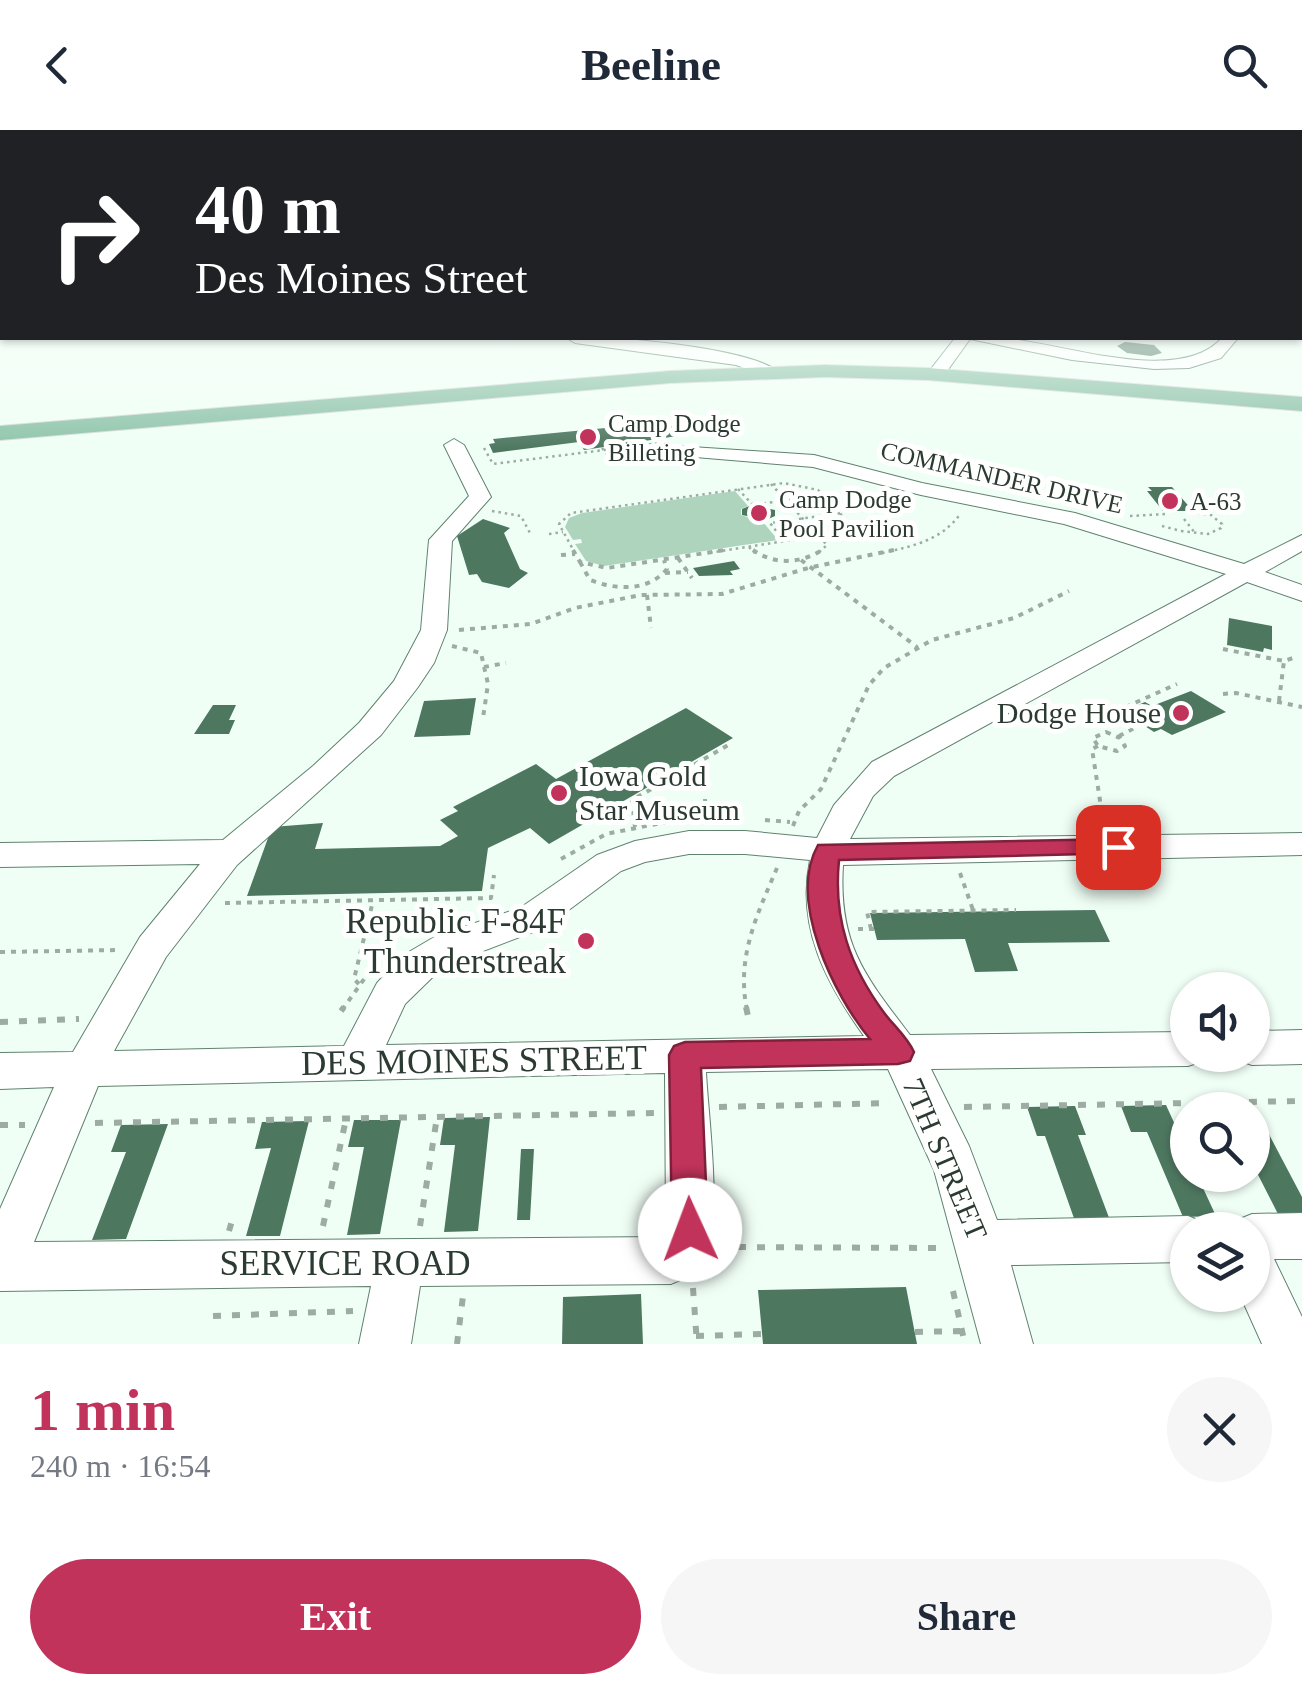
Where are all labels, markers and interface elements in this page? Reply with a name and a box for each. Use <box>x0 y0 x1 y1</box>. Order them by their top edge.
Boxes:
icon: back <box>30 38 85 93</box>
icon: search <box>1217 38 1272 93</box>
text: Beeline <box>581 40 721 90</box>
icon: right <box>30 170 160 300</box>
text: 40 m <box>195 171 341 248</box>
text: Des Moines Street <box>195 253 527 303</box>
place label: Camp Dodge Billeting <box>608 410 741 466</box>
marker: Camp Dodge Billeting <box>577 426 599 448</box>
street label: COMMANDER DRIVE <box>878 436 1126 519</box>
place label: Camp Dodge Pool Pavilion <box>779 486 915 542</box>
place label: A-63 <box>1190 488 1241 515</box>
marker: A-63 <box>1159 490 1181 512</box>
marker: Camp Dodge Pool Pavilion <box>748 502 770 524</box>
place label: Dodge House <box>997 696 1161 729</box>
marker: Dodge House <box>1170 702 1192 724</box>
place label: Iowa Gold Star Museum <box>579 759 740 826</box>
marker: Iowa Gold Star Museum <box>548 782 570 804</box>
pin <box>1076 805 1161 890</box>
icon: arrive <box>1091 820 1146 875</box>
place label: Republic F-84F Thunderstreak <box>345 902 566 981</box>
marker: Republic F-84F Thunderstreak <box>575 930 597 952</box>
map controls <box>1170 972 1270 1312</box>
button: sound <box>1170 972 1270 1072</box>
street label: DES MOINES STREET <box>301 1038 647 1083</box>
street label: 7TH STREET <box>897 1073 994 1245</box>
button: search <box>1170 1092 1270 1192</box>
position arrow <box>638 1178 742 1282</box>
button: layers <box>1170 1212 1270 1312</box>
street label: SERVICE ROAD <box>220 1244 470 1283</box>
text: 1 min <box>30 1377 175 1443</box>
button: close <box>1167 1377 1272 1482</box>
text: 240 m · 16:54 <box>30 1448 210 1484</box>
button: Exit <box>30 1559 641 1674</box>
button: Share <box>661 1559 1272 1674</box>

